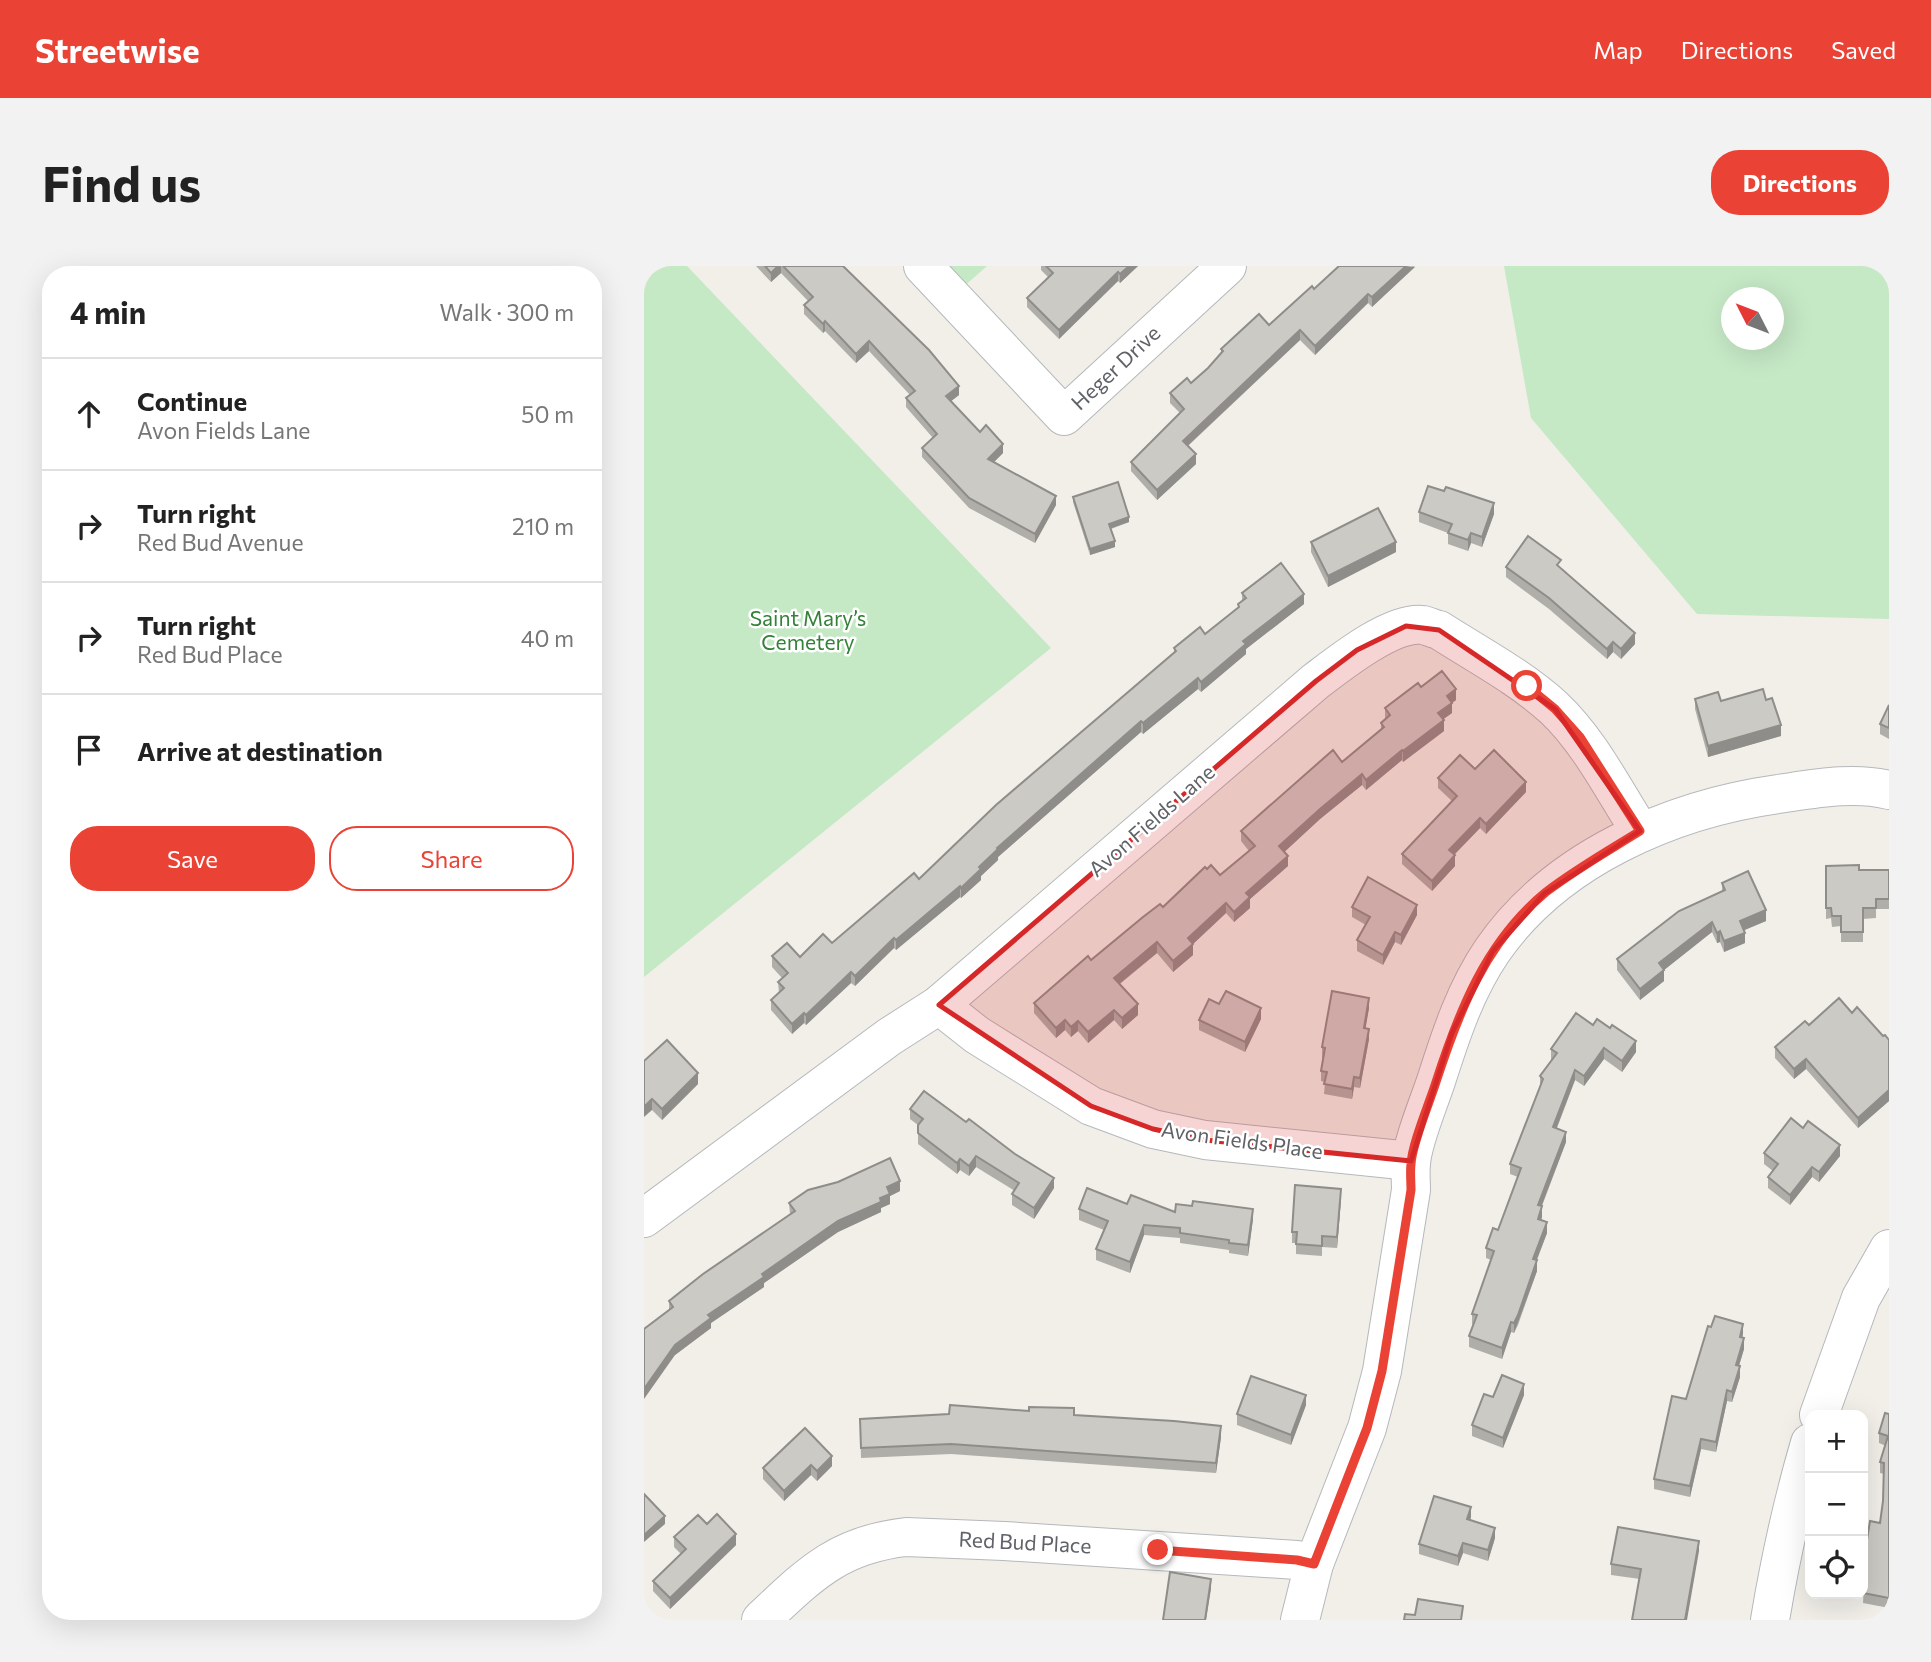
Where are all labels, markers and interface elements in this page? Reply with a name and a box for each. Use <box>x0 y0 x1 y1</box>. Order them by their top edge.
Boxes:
text: Streetwise <box>35 29 200 70</box>
text: Map <box>1593 35 1643 64</box>
text: Directions <box>1681 35 1793 64</box>
text: Saved <box>1831 35 1896 64</box>
button: Directions <box>1711 150 1889 215</box>
text: Find us <box>42 152 201 212</box>
north arrow <box>1721 287 1784 350</box>
text: 4 min <box>70 293 146 330</box>
text: Walk · 300 m <box>440 298 574 326</box>
street label: Heger Drive <box>1065 319 1165 414</box>
text: Continue <box>137 385 247 416</box>
icon: ahead <box>70 395 108 433</box>
text: 50 m <box>521 400 574 428</box>
text: Avon Fields Lane <box>137 416 310 444</box>
text: Turn right <box>137 497 256 528</box>
icon: right <box>70 507 108 545</box>
text: 210 m <box>512 512 574 540</box>
text: Red Bud Avenue <box>137 528 304 556</box>
park label: Saint Mary’s Cemetery <box>750 605 866 654</box>
text: Turn right <box>137 609 256 640</box>
icon: right <box>70 619 108 657</box>
text: 40 m <box>521 624 574 652</box>
text: Red Bud Place <box>137 640 283 668</box>
route start <box>1511 670 1542 701</box>
icon: arrive <box>70 731 108 769</box>
text: Arrive at destination <box>137 735 383 766</box>
street label: Avon Fields Lane <box>1083 758 1219 881</box>
button: Save <box>70 826 315 891</box>
button: Share <box>329 826 574 891</box>
street label: Avon Fields Place <box>1160 1116 1325 1163</box>
map controls <box>1805 1410 1868 1599</box>
button: + <box>1805 1410 1868 1473</box>
button: − <box>1805 1473 1868 1536</box>
street label: Red Bud Place <box>958 1526 1092 1557</box>
route end <box>1142 1534 1173 1565</box>
button: locate <box>1805 1536 1868 1599</box>

